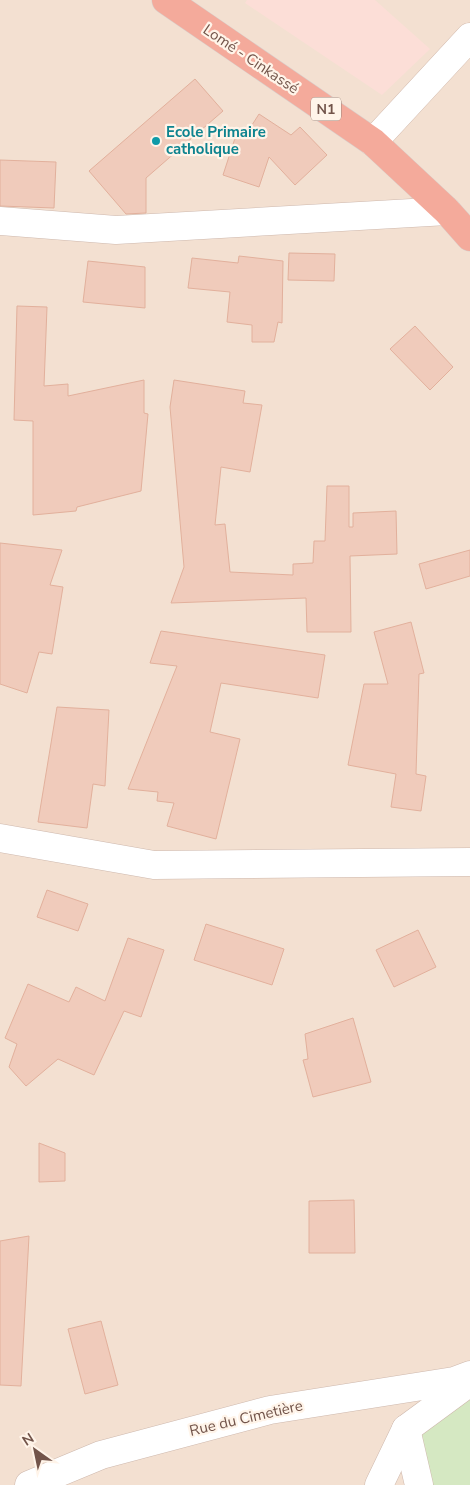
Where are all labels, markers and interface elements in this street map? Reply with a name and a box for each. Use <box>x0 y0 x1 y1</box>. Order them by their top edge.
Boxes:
street label: Lomé - Cinkassé <box>199 20 303 98</box>
road number: N1 <box>311 98 341 120</box>
place label: Ecole Primaire catholique <box>166 122 266 159</box>
marker: Ecole Primaire catholique <box>150 135 162 147</box>
street label: Rue du Cimetière <box>187 1395 305 1441</box>
north arrow <box>10 1425 60 1475</box>
text: N <box>19 1429 38 1450</box>

